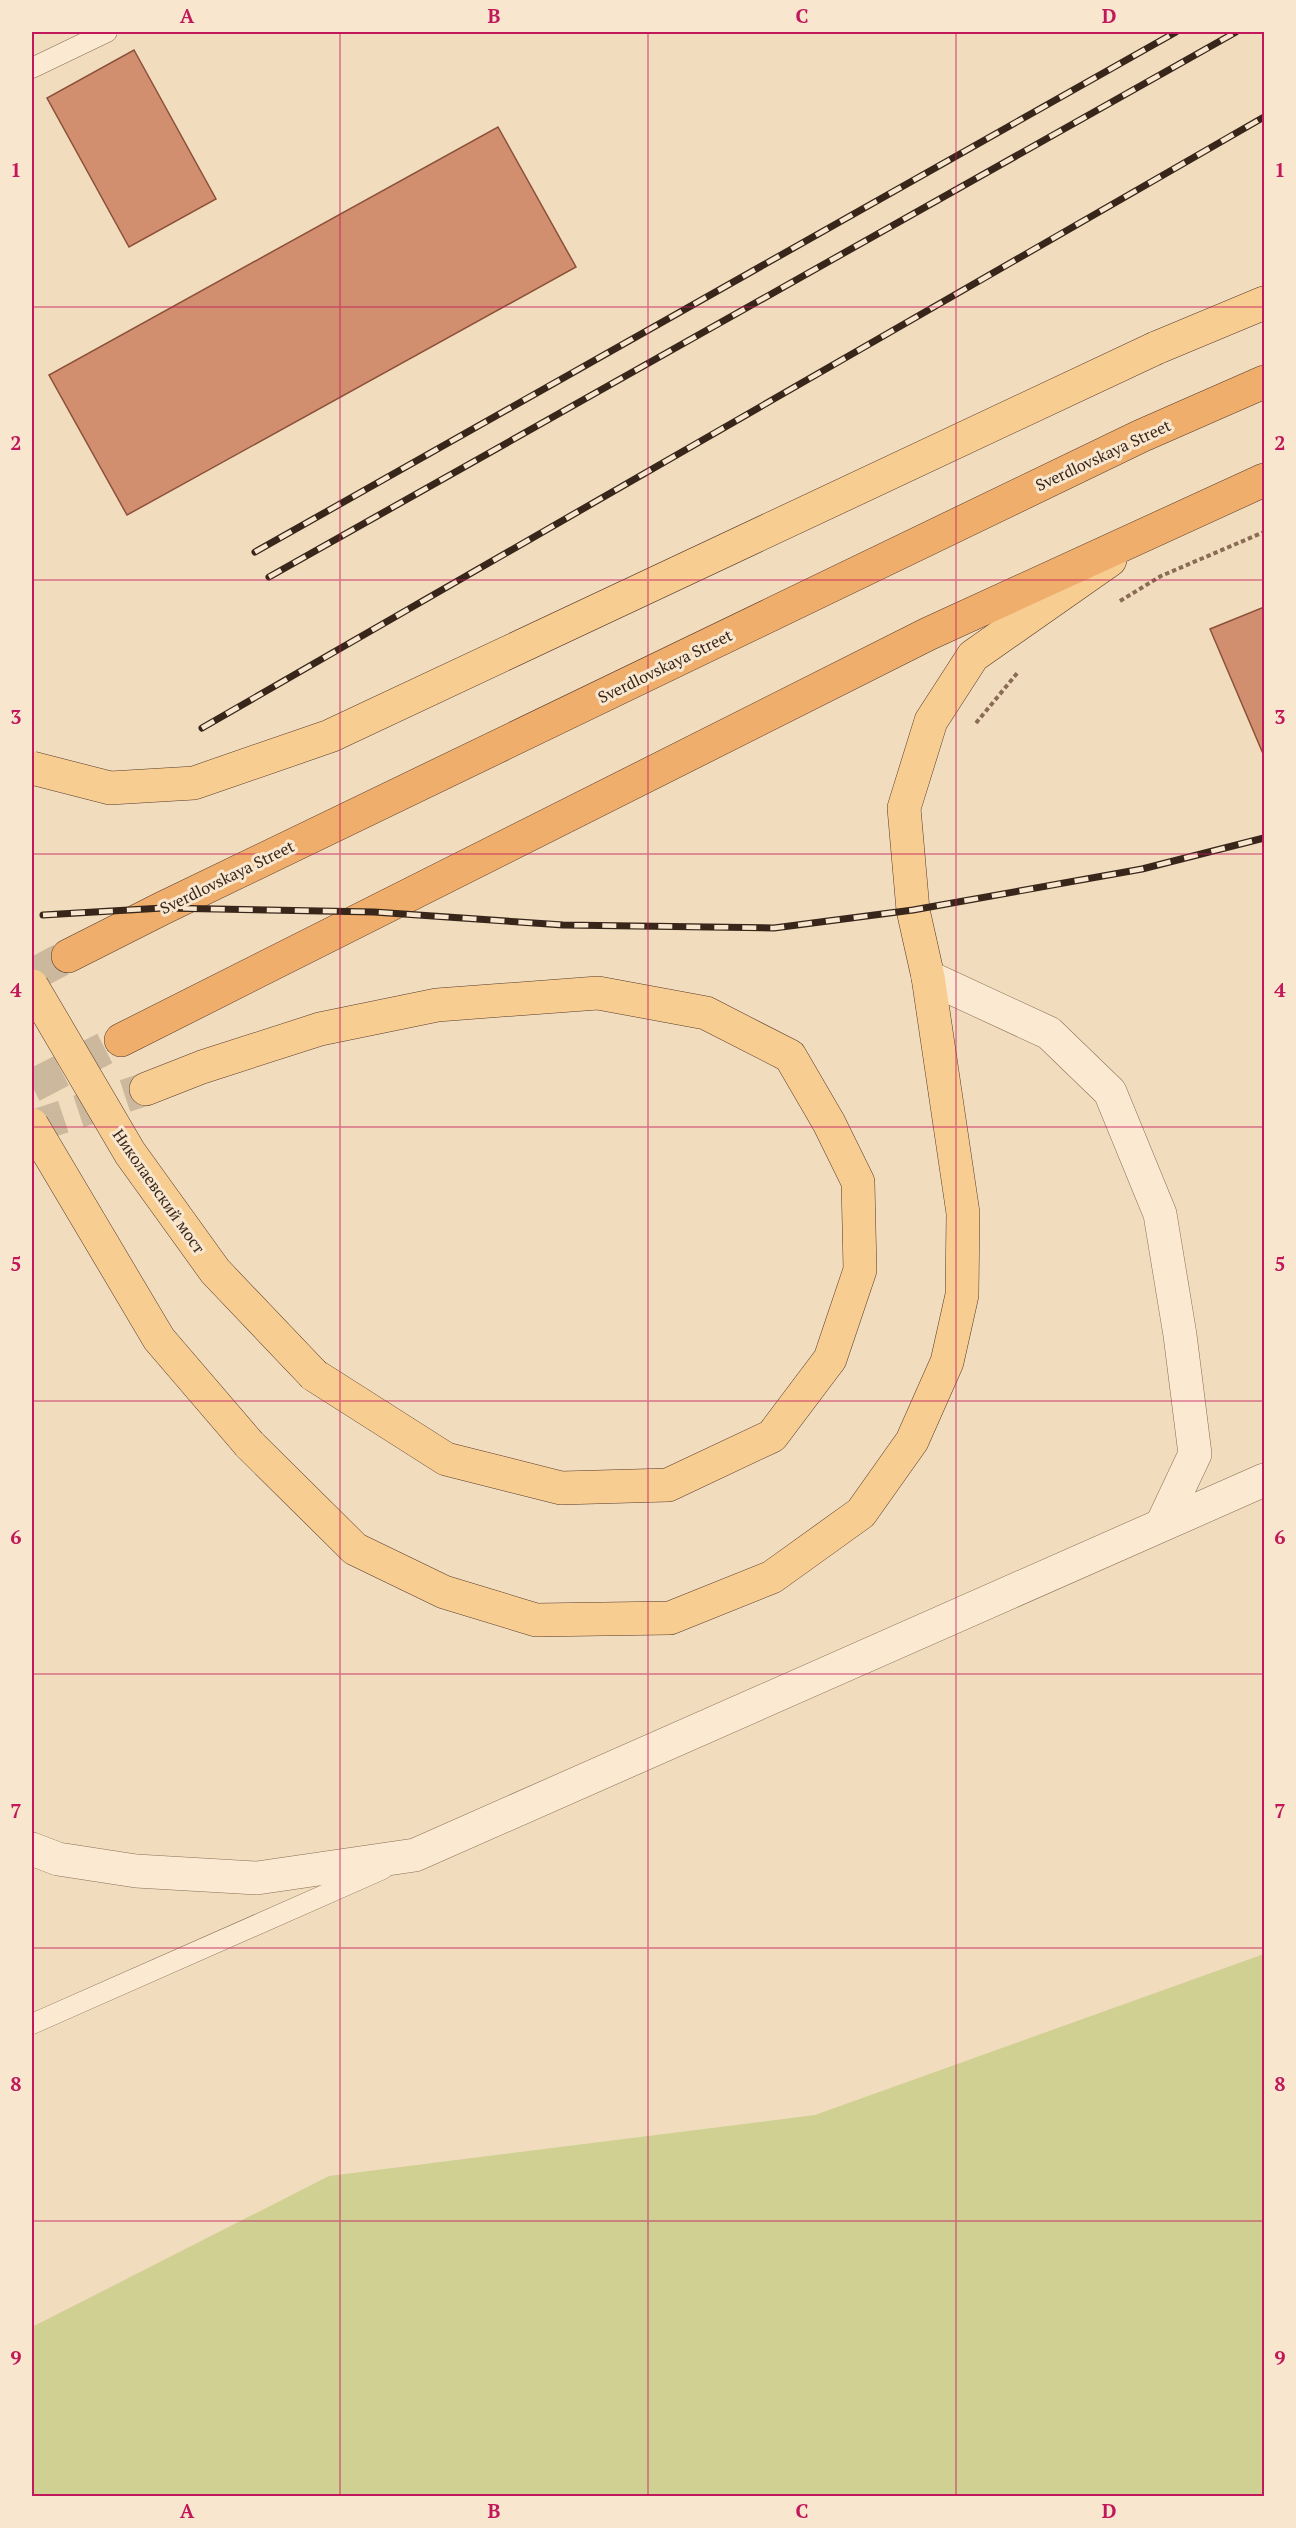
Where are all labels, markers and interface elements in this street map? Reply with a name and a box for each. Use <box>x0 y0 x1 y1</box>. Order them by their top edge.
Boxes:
text: A <box>180 2 195 29</box>
text: B <box>488 2 501 29</box>
text: C <box>795 2 809 29</box>
text: D <box>1102 2 1116 29</box>
text: 1 <box>10 156 22 183</box>
text: 1 <box>1274 156 1286 183</box>
street label: Sverdlovskaya Street <box>1032 414 1174 496</box>
text: 2 <box>10 429 22 456</box>
text: 2 <box>1274 429 1286 456</box>
street label: Sverdlovskaya Street <box>594 624 736 708</box>
text: 3 <box>10 703 22 730</box>
text: 3 <box>1274 703 1286 730</box>
street label: Sverdlovskaya Street <box>156 835 298 919</box>
text: 4 <box>10 976 22 1003</box>
text: 4 <box>1274 976 1286 1003</box>
street label: Николаевский мост <box>108 1125 210 1258</box>
text: 5 <box>10 1250 22 1277</box>
text: 5 <box>1274 1250 1286 1277</box>
text: 6 <box>10 1523 22 1550</box>
text: 6 <box>1274 1523 1286 1550</box>
text: 7 <box>10 1797 22 1824</box>
text: 7 <box>1274 1797 1286 1824</box>
text: 8 <box>10 2070 22 2097</box>
text: 8 <box>1274 2070 1286 2097</box>
text: 9 <box>10 2344 22 2371</box>
text: 9 <box>1274 2344 1286 2371</box>
text: A <box>180 2497 195 2524</box>
text: B <box>488 2497 501 2524</box>
text: C <box>795 2497 809 2524</box>
text: D <box>1102 2497 1116 2524</box>

